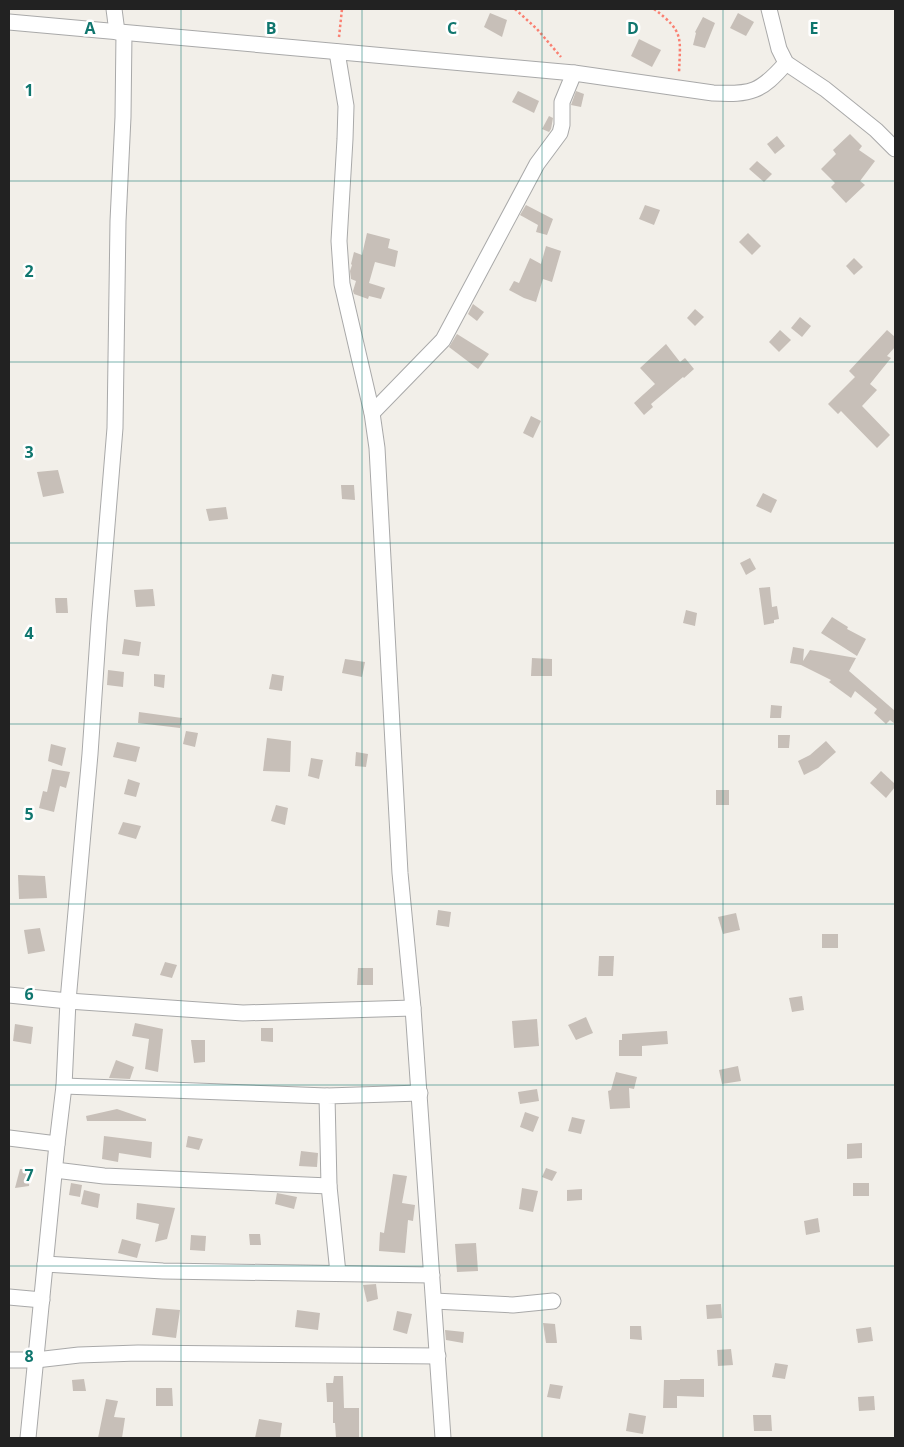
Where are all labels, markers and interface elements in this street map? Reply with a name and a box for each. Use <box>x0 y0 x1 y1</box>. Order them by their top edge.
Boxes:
text: A <box>84 17 96 39</box>
text: B <box>266 17 276 39</box>
text: C <box>447 17 457 39</box>
text: D <box>627 17 639 39</box>
text: E <box>810 17 819 39</box>
text: 1 <box>24 79 34 101</box>
text: 2 <box>24 260 34 282</box>
text: 3 <box>24 441 34 463</box>
text: 4 <box>24 622 34 644</box>
text: 5 <box>24 803 34 825</box>
text: 6 <box>24 983 34 1005</box>
text: 7 <box>24 1164 34 1186</box>
text: 8 <box>24 1345 34 1367</box>

